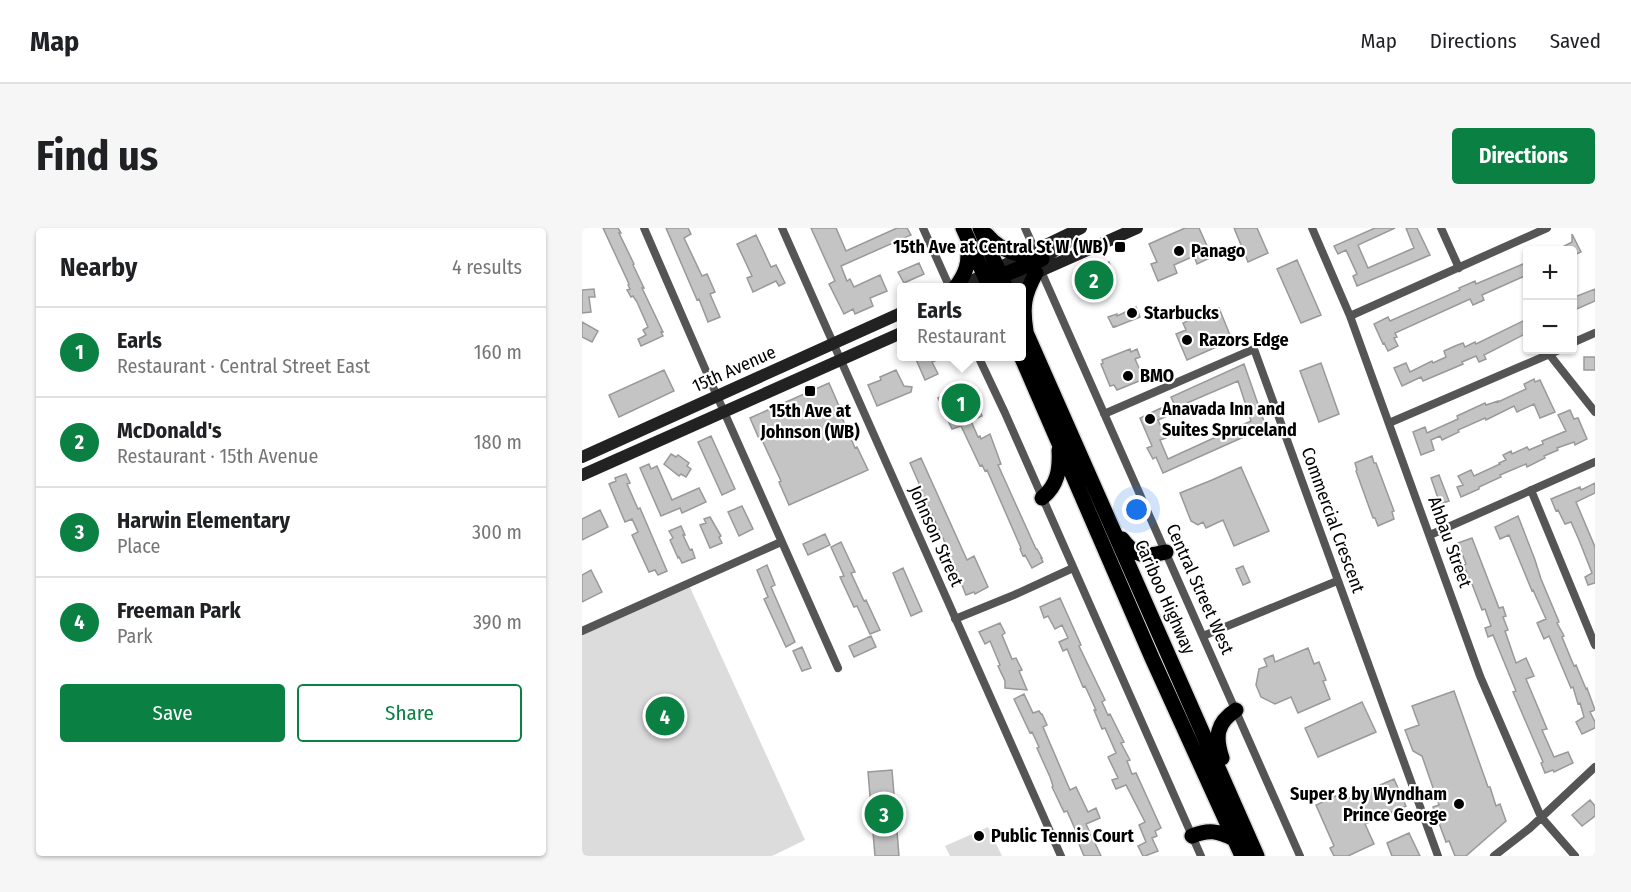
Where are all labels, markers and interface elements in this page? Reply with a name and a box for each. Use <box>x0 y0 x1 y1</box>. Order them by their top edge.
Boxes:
text: Map <box>30 25 79 58</box>
text: Map <box>1360 28 1397 54</box>
text: Directions <box>1430 28 1517 54</box>
text: Saved <box>1550 28 1601 54</box>
button: Directions <box>1452 128 1595 184</box>
text: Find us <box>36 131 158 181</box>
place label: 15th Ave at Central St W (WB) <box>893 236 1109 258</box>
marker: 15th Ave at Central St W (WB) <box>1113 240 1127 254</box>
place label: Panago <box>1191 240 1246 262</box>
marker: Panago <box>1172 244 1186 258</box>
map controls <box>1523 246 1577 354</box>
button: + <box>1523 246 1577 300</box>
text: Nearby <box>60 252 137 283</box>
text: 4 results <box>452 255 522 279</box>
pin: 2 <box>1074 257 1114 302</box>
popup <box>897 283 1026 361</box>
text: Earls <box>917 297 962 324</box>
button: − <box>1523 300 1577 354</box>
place label: Starbucks <box>1144 302 1219 324</box>
marker: Starbucks <box>1125 306 1139 320</box>
text: Restaurant <box>917 324 1006 348</box>
text: Earls <box>117 327 162 354</box>
place label: Razors Edge <box>1199 329 1289 351</box>
marker: Razors Edge <box>1180 333 1194 347</box>
text: 1 <box>75 340 84 364</box>
text: 160 m <box>474 340 522 364</box>
street label: 15th Avenue <box>689 341 779 397</box>
text: Restaurant · Central Street East <box>117 354 370 378</box>
place label: BMO <box>1140 365 1174 387</box>
marker: BMO <box>1121 369 1135 383</box>
pin: 1 <box>942 380 980 426</box>
marker: 15th Ave at Johnson (WB) <box>803 384 817 398</box>
place label: Anavada Inn and Suites Spruceland <box>1161 398 1297 441</box>
place label: 15th Ave at Johnson (WB) <box>759 400 860 443</box>
marker: Anavada Inn and Suites Spruceland <box>1143 412 1157 426</box>
text: McDonald's <box>117 417 222 444</box>
text: 2 <box>75 430 84 454</box>
text: 180 m <box>474 430 522 454</box>
text: Restaurant · 15th Avenue <box>117 444 318 468</box>
street label: Commercial Crescent <box>1296 444 1370 596</box>
street label: Johnson Street <box>904 482 968 590</box>
street label: Ahbau Street <box>1423 494 1477 591</box>
your location <box>1122 495 1151 524</box>
text: Harwin Elementary <box>117 507 290 534</box>
text: 3 <box>75 520 84 544</box>
text: 300 m <box>472 520 522 544</box>
street label: Central Street West <box>1161 520 1239 658</box>
text: Place <box>117 534 160 558</box>
street label: Cariboo Highway <box>1130 536 1200 658</box>
text: Freeman Park <box>117 597 241 624</box>
text: 4 <box>74 610 85 634</box>
text: 390 m <box>473 610 522 634</box>
text: Park <box>117 624 153 648</box>
button: Save <box>60 684 285 742</box>
button: Share <box>297 684 522 742</box>
pin: 4 <box>646 694 685 738</box>
place label: Super 8 by Wyndham Prince George <box>1290 783 1447 826</box>
pin: 3 <box>864 792 904 836</box>
marker: Super 8 by Wyndham Prince George <box>1452 797 1466 811</box>
place label: Public Tennis Court <box>991 825 1134 847</box>
marker: Public Tennis Court <box>972 829 986 843</box>

